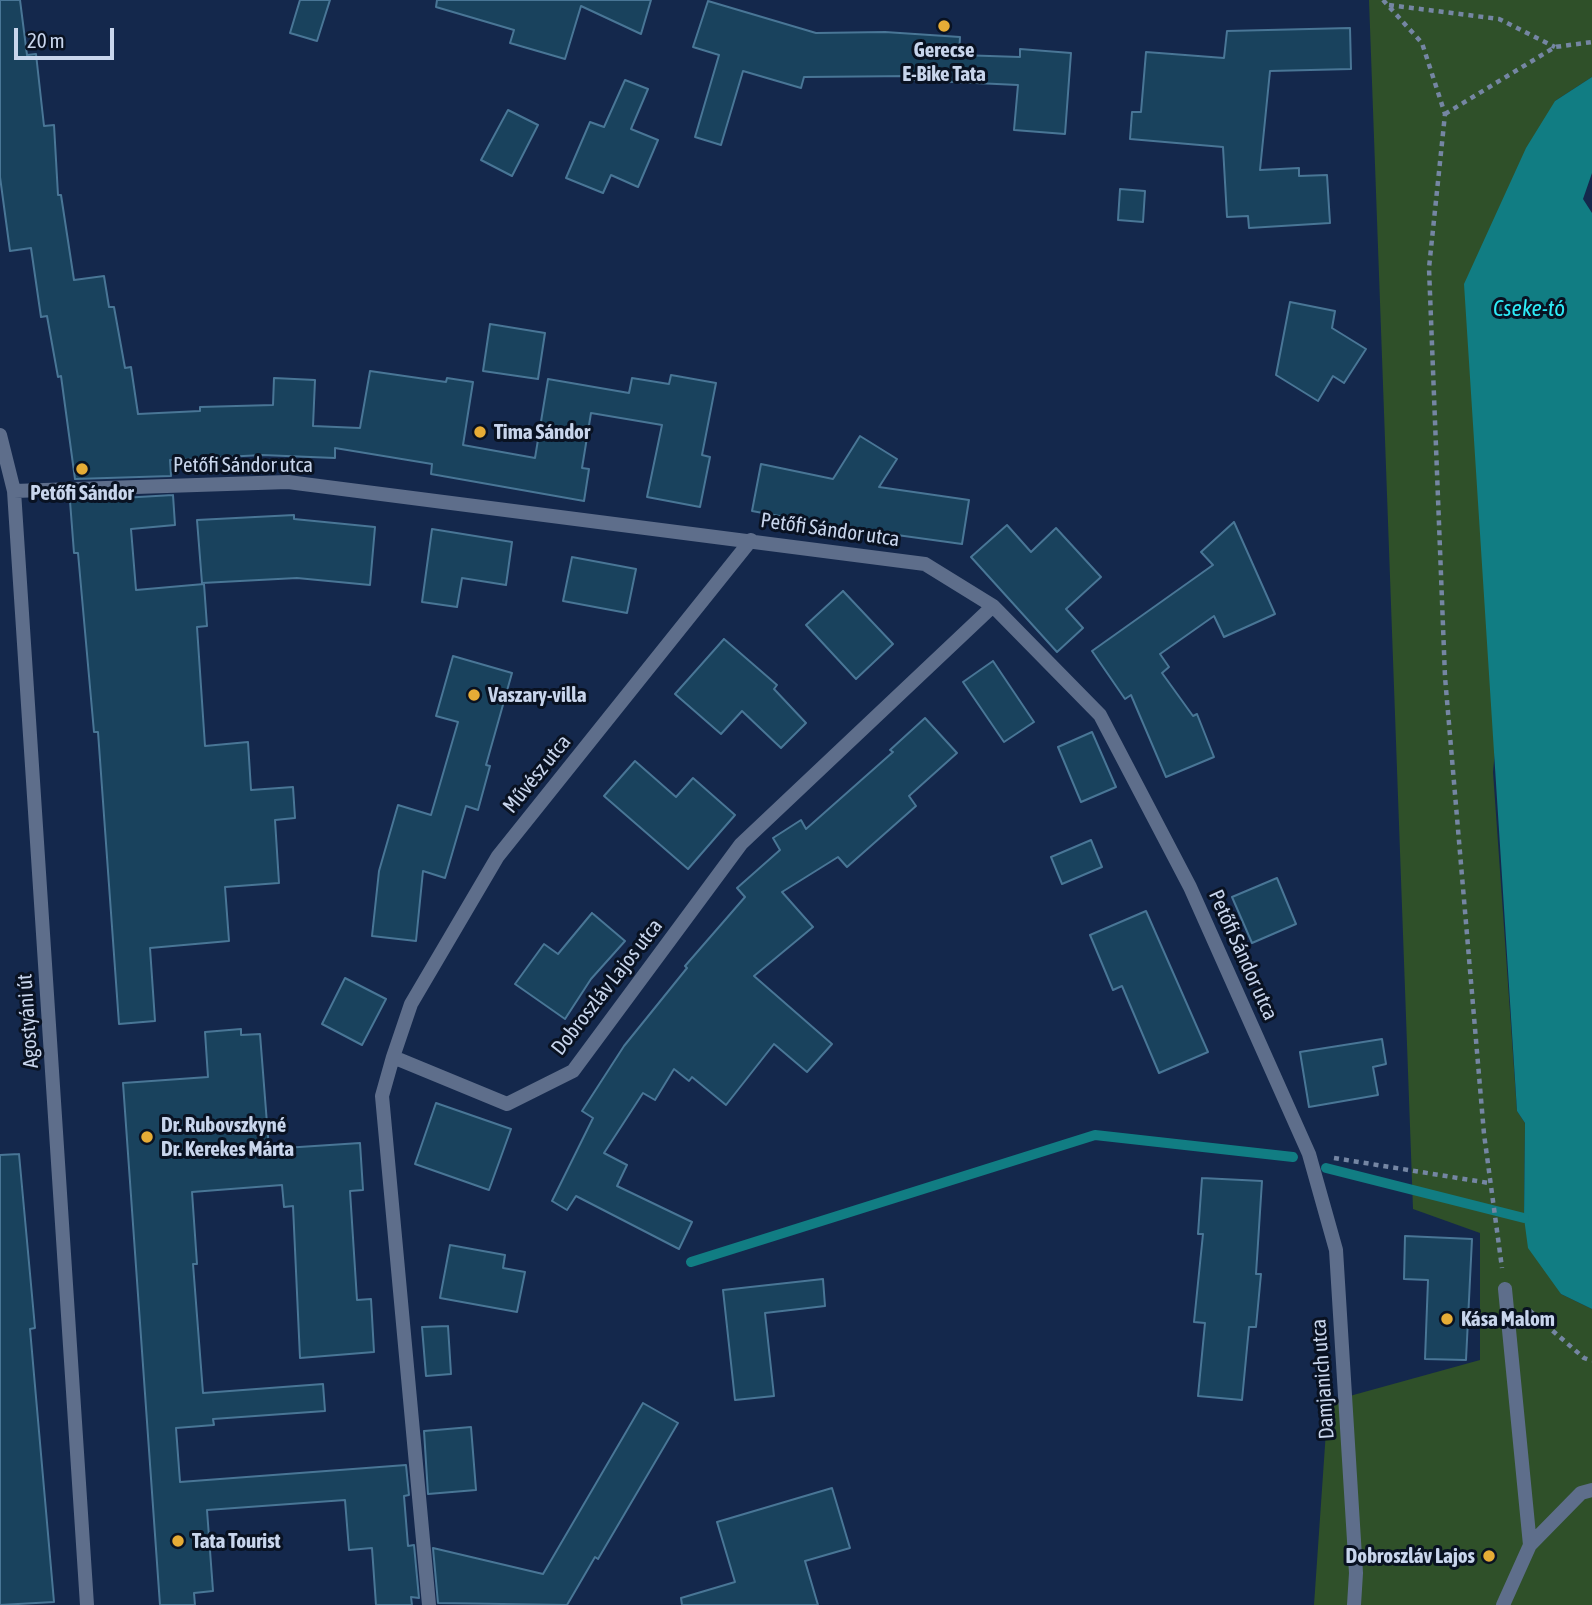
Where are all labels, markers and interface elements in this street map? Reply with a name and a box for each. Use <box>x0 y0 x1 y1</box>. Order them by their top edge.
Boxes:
scale bar <box>18 14 117 58</box>
marker: Gerecse E-Bike Tata <box>936 18 952 34</box>
text: 20 m <box>27 28 65 52</box>
place label: Gerecse E-Bike Tata <box>902 37 986 87</box>
water label: Cseke-tó <box>1493 295 1565 323</box>
place label: Tima Sándor <box>494 419 590 445</box>
marker: Tima Sándor <box>472 424 488 440</box>
street label: Petőfi Sándor utca <box>173 452 313 478</box>
marker: Petőfi Sándor <box>74 461 90 477</box>
place label: Petőfi Sándor <box>30 480 134 506</box>
street label: Petőfi Sándor utca <box>759 508 901 552</box>
place label: Vaszary-villa <box>488 682 587 708</box>
marker: Vaszary-villa <box>466 687 482 703</box>
street label: Művész utca <box>498 730 576 818</box>
street label: Petőfi Sándor utca <box>1203 886 1283 1024</box>
street label: Dobroszláv Lajos utca <box>546 914 668 1060</box>
street label: Agostyáni út <box>12 973 44 1069</box>
place label: Dr. Rubovszkyné Dr. Kerekes Márta <box>161 1112 294 1162</box>
marker: Dr. Rubovszkyné Dr. Kerekes Márta <box>139 1129 155 1145</box>
place label: Kása Malom <box>1461 1306 1555 1332</box>
marker: Kása Malom <box>1439 1311 1455 1327</box>
street label: Damjanich utca <box>1306 1318 1340 1440</box>
place label: Tata Tourist <box>192 1528 281 1554</box>
marker: Tata Tourist <box>170 1533 186 1549</box>
place label: Dobroszláv Lajos <box>1346 1543 1475 1569</box>
marker: Dobroszláv Lajos <box>1481 1548 1497 1564</box>

